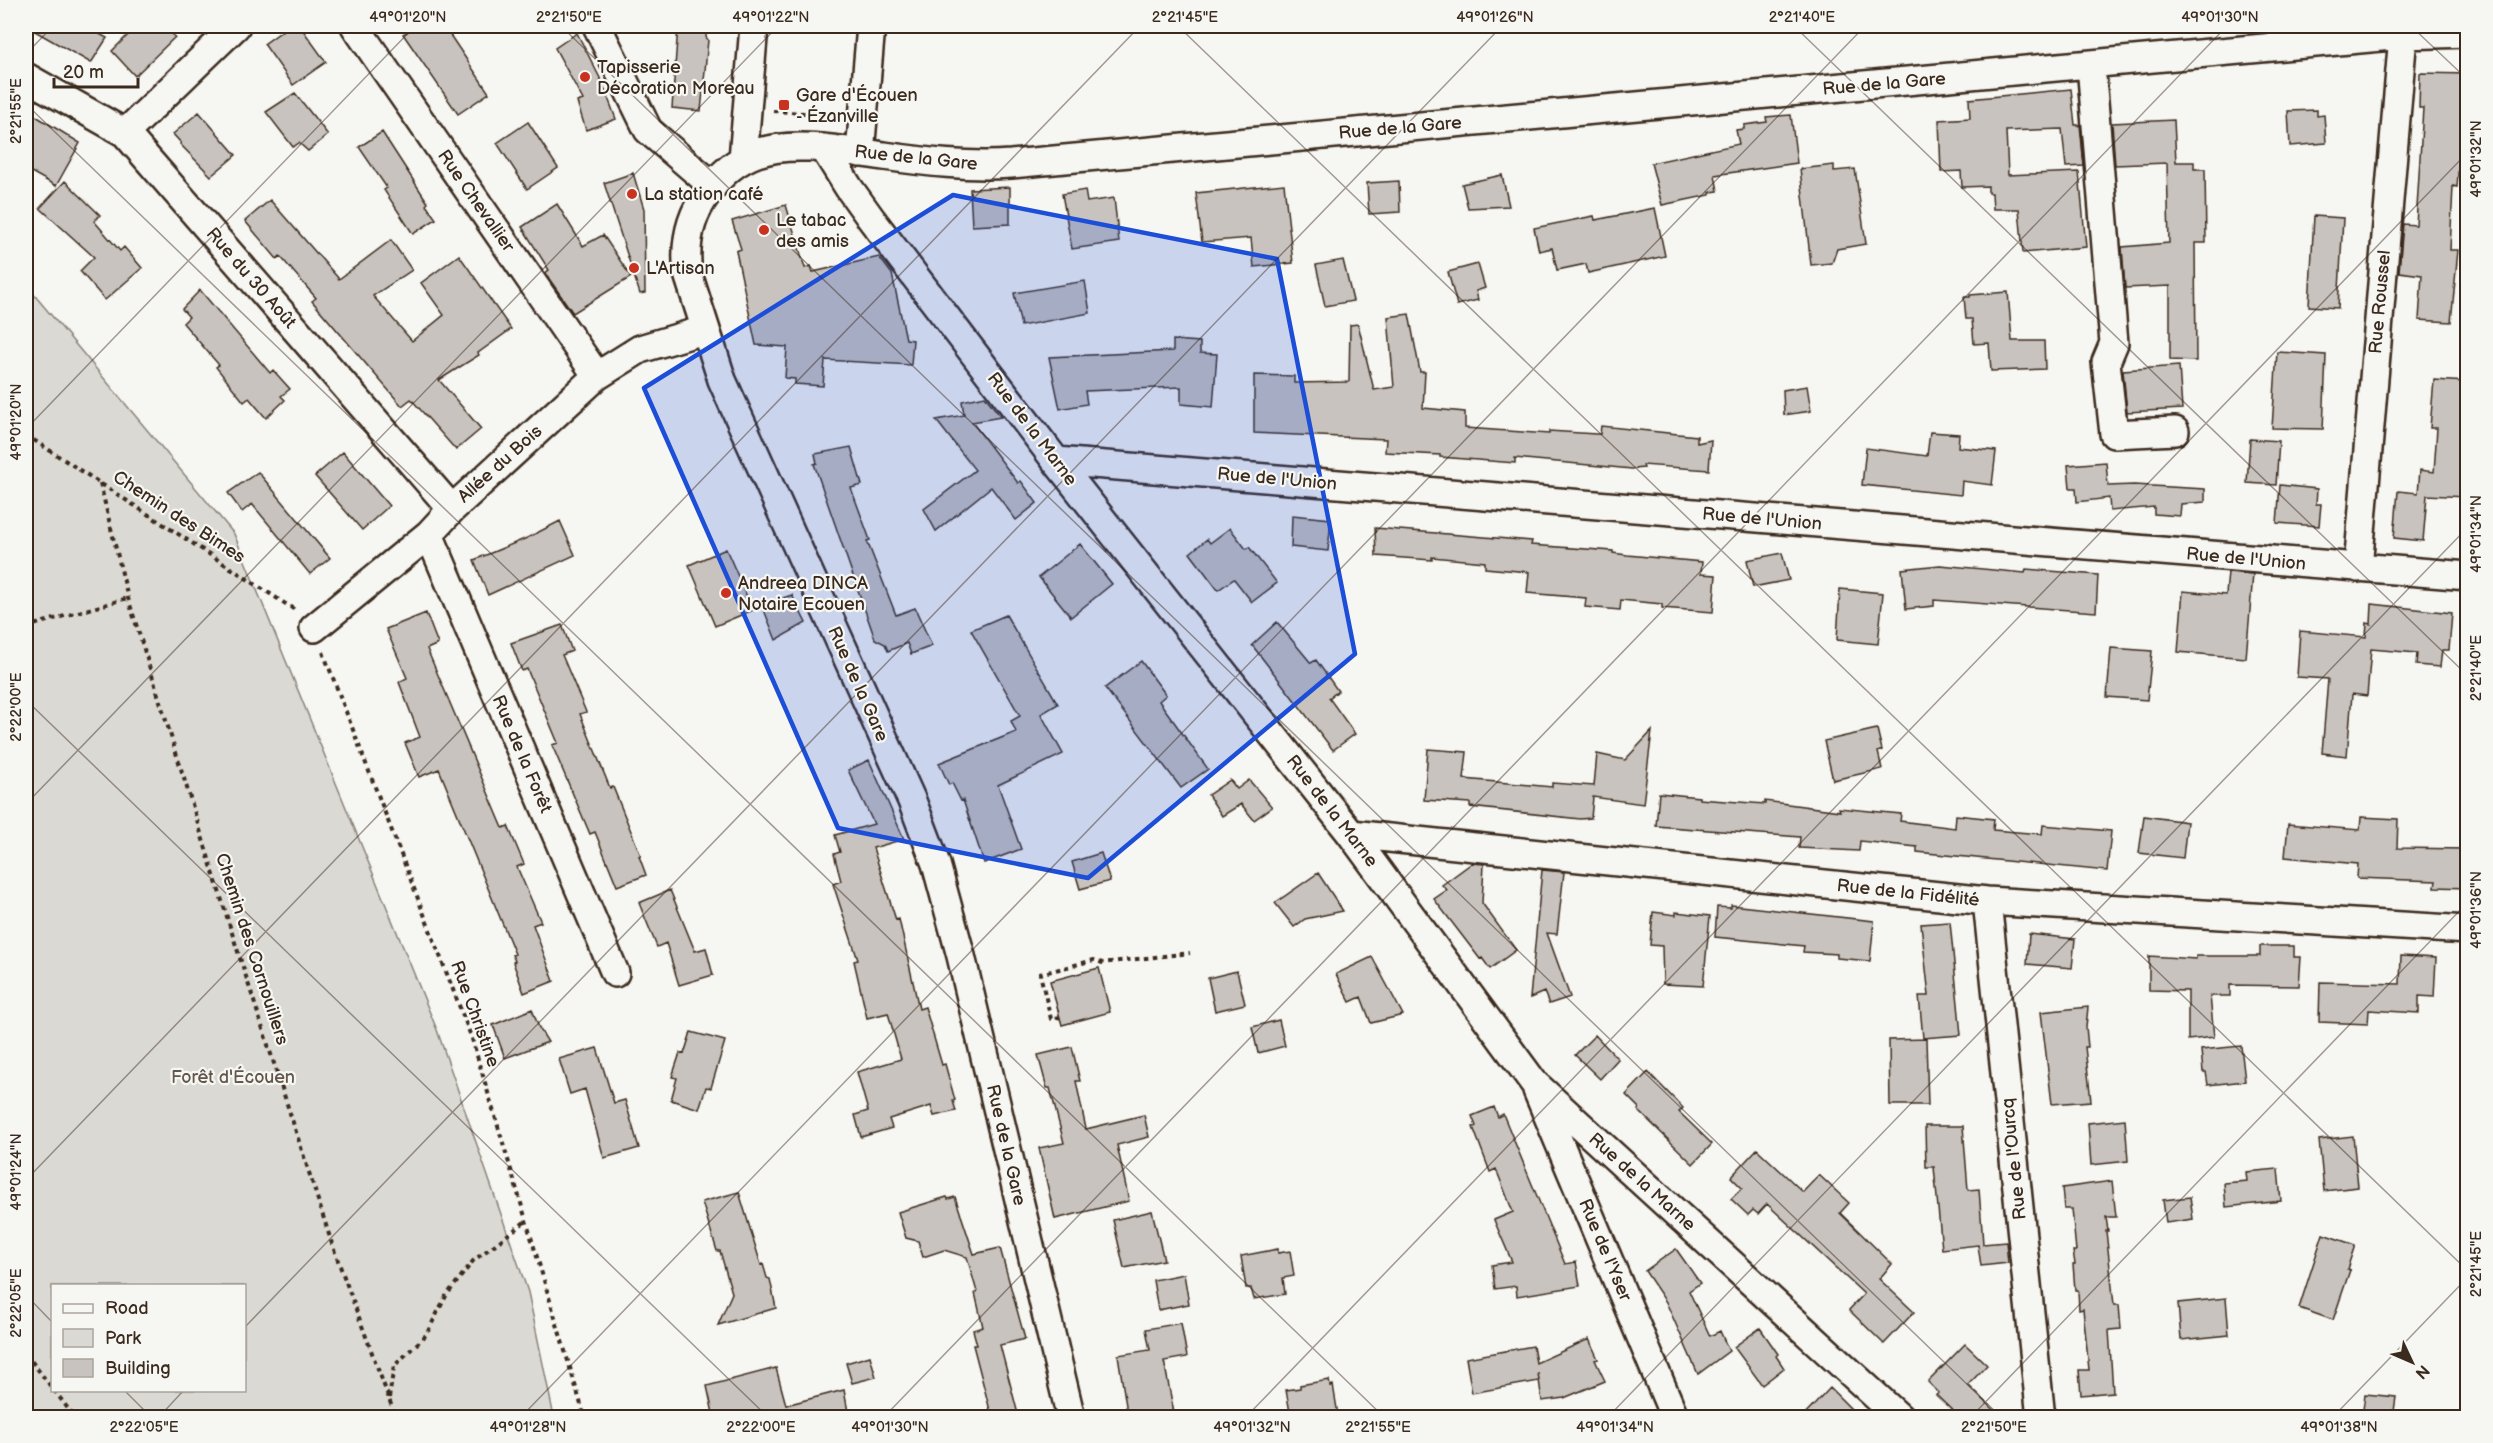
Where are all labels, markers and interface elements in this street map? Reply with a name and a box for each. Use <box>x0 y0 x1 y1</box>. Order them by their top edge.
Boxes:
text: 49°01'20"N <box>369 8 447 27</box>
text: 2°21'50"E <box>536 8 602 27</box>
text: 49°01'22"N <box>732 8 810 27</box>
text: 2°21'45"E <box>1152 8 1218 27</box>
text: 49°01'26"N <box>1456 8 1534 27</box>
text: 2°21'40"E <box>1769 8 1835 27</box>
text: 49°01'30"N <box>2181 8 2259 27</box>
scale bar <box>54 51 138 89</box>
place label: Tapisserie Décoration Moreau <box>597 57 755 99</box>
text: 20 m <box>63 62 104 83</box>
street label: Rue de la Gare <box>1821 68 1947 100</box>
marker: Tapisserie Décoration Moreau <box>578 70 592 84</box>
text: 2°21'55"E <box>7 78 26 144</box>
place label: Gare d'Écouen - Ézanville <box>796 83 918 127</box>
marker: Gare d'Écouen - Ézanville <box>777 98 791 112</box>
street label: Rue de la Gare <box>1337 112 1463 144</box>
text: 49°01'32"N <box>2467 120 2486 198</box>
street label: Rue de la Gare <box>853 141 979 175</box>
street label: Rue Chevallier <box>433 146 519 256</box>
place label: La station café <box>644 184 764 205</box>
marker: La station café <box>625 187 639 201</box>
place label: Le tabac des amis <box>776 210 849 252</box>
street label: Rue du 30 Août <box>202 223 301 333</box>
marker: Le tabac des amis <box>757 223 771 237</box>
street label: Rue Roussel <box>2365 249 2395 355</box>
place label: L'Artisan <box>646 258 715 279</box>
marker: L'Artisan <box>627 261 641 275</box>
street label: Rue de la Marne <box>983 368 1082 490</box>
text: 49°01'20"N <box>7 383 26 461</box>
street label: Allée du Bois <box>454 421 547 507</box>
street label: Rue de l'Union <box>1216 463 1338 495</box>
street label: Chemin des Bimes <box>109 466 249 568</box>
text: 49°01'34"N <box>2467 495 2486 573</box>
street label: Rue de l'Union <box>1701 503 1823 535</box>
street label: Rue de l'Union <box>2185 543 2307 575</box>
place label: Andreea DINCA Notaire Ecouen <box>738 573 868 615</box>
marker: Andreea DINCA Notaire Ecouen <box>719 586 733 600</box>
street label: Rue de la Gare <box>823 623 893 745</box>
text: 2°21'40"E <box>2467 635 2486 701</box>
text: 2°22'00"E <box>7 672 26 742</box>
street label: Rue de la Forêt <box>488 692 556 817</box>
street label: Rue de la Marne <box>1282 751 1382 871</box>
street label: Chemin des Cornouillers <box>211 851 293 1048</box>
text: 49°01'36"N <box>2467 871 2486 949</box>
street label: Rue de la Fidélité <box>1836 875 1981 911</box>
street label: Rue Christine <box>446 958 504 1070</box>
park label: Forêt d'Écouen <box>171 1065 295 1088</box>
street label: Rue de la Gare <box>982 1082 1030 1208</box>
street label: Rue de l'Ourcq <box>1997 1097 2031 1221</box>
street label: Rue de la Marne <box>1584 1129 1700 1236</box>
text: 49°01'24"N <box>7 1133 26 1211</box>
street label: Rue de l'Yser <box>1574 1196 1636 1305</box>
text: 2°21'45"E <box>2467 1231 2486 1297</box>
text: 2°22'05"E <box>7 1268 26 1338</box>
legend <box>51 1284 246 1392</box>
text: Road <box>105 1298 149 1319</box>
text: Park <box>105 1328 141 1349</box>
north arrow <box>2382 1332 2442 1392</box>
text: Building <box>105 1358 171 1379</box>
text: N <box>2411 1360 2433 1382</box>
text: 2°22'05"E <box>109 1418 179 1437</box>
text: 49°01'28"N <box>489 1418 567 1437</box>
text: 2°22'00"E <box>726 1418 796 1437</box>
text: 49°01'30"N <box>851 1418 929 1437</box>
text: 49°01'32"N <box>1213 1418 1291 1437</box>
text: 2°21'55"E <box>1345 1418 1411 1437</box>
text: 49°01'34"N <box>1576 1418 1654 1437</box>
text: 2°21'50"E <box>1961 1418 2027 1437</box>
text: 49°01'38"N <box>2300 1418 2378 1437</box>

